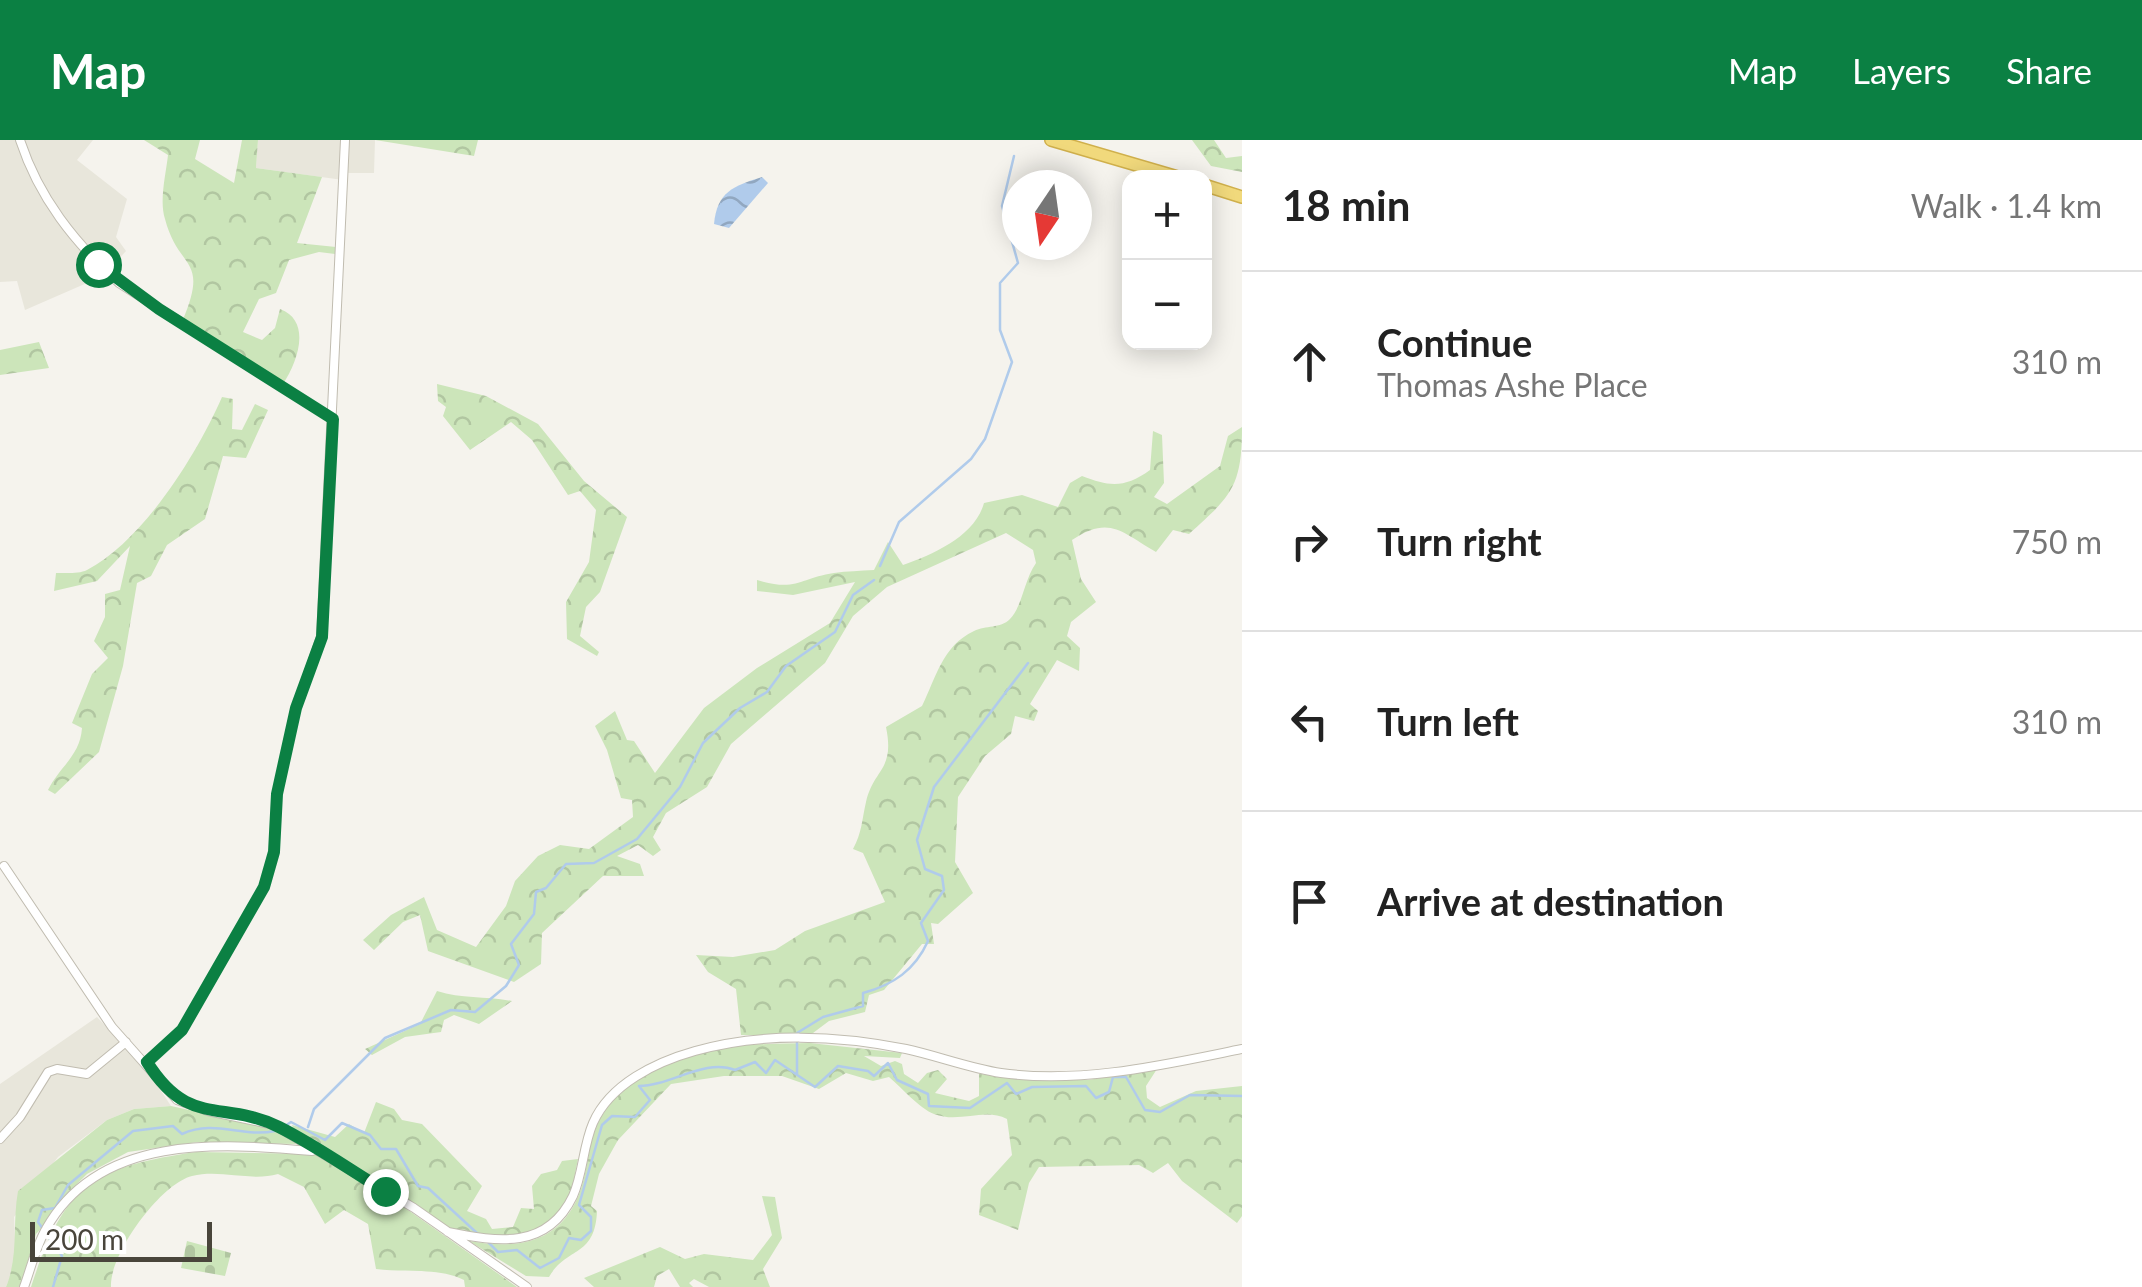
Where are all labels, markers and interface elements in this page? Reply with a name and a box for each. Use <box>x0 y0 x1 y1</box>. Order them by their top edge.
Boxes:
text: Map <box>50 42 146 99</box>
text: Map <box>1728 49 1797 91</box>
text: Layers <box>1852 49 1951 91</box>
text: Share <box>2006 49 2092 91</box>
north arrow <box>1002 170 1092 260</box>
map controls <box>1122 170 1212 350</box>
button: + <box>1122 170 1212 260</box>
text: 18 min <box>1282 180 1410 230</box>
text: Walk · 1.4 km <box>1911 186 2102 225</box>
route start <box>76 242 122 288</box>
button: − <box>1122 260 1212 350</box>
text: Continue <box>1377 319 1532 365</box>
icon: ahead <box>1282 334 1337 389</box>
text: 310 m <box>2012 342 2102 381</box>
text: Thomas Ashe Place <box>1377 365 1648 404</box>
icon: right <box>1282 514 1337 569</box>
text: Turn right <box>1377 518 1542 564</box>
text: 750 m <box>2012 522 2102 561</box>
icon: left <box>1282 694 1337 749</box>
text: Turn left <box>1377 698 1519 744</box>
text: 310 m <box>2012 702 2102 741</box>
icon: arrive <box>1282 874 1337 929</box>
text: Arrive at destination <box>1377 878 1724 924</box>
route end <box>363 1169 409 1215</box>
scale bar <box>30 1217 212 1262</box>
text: 200 m <box>45 1222 124 1256</box>

